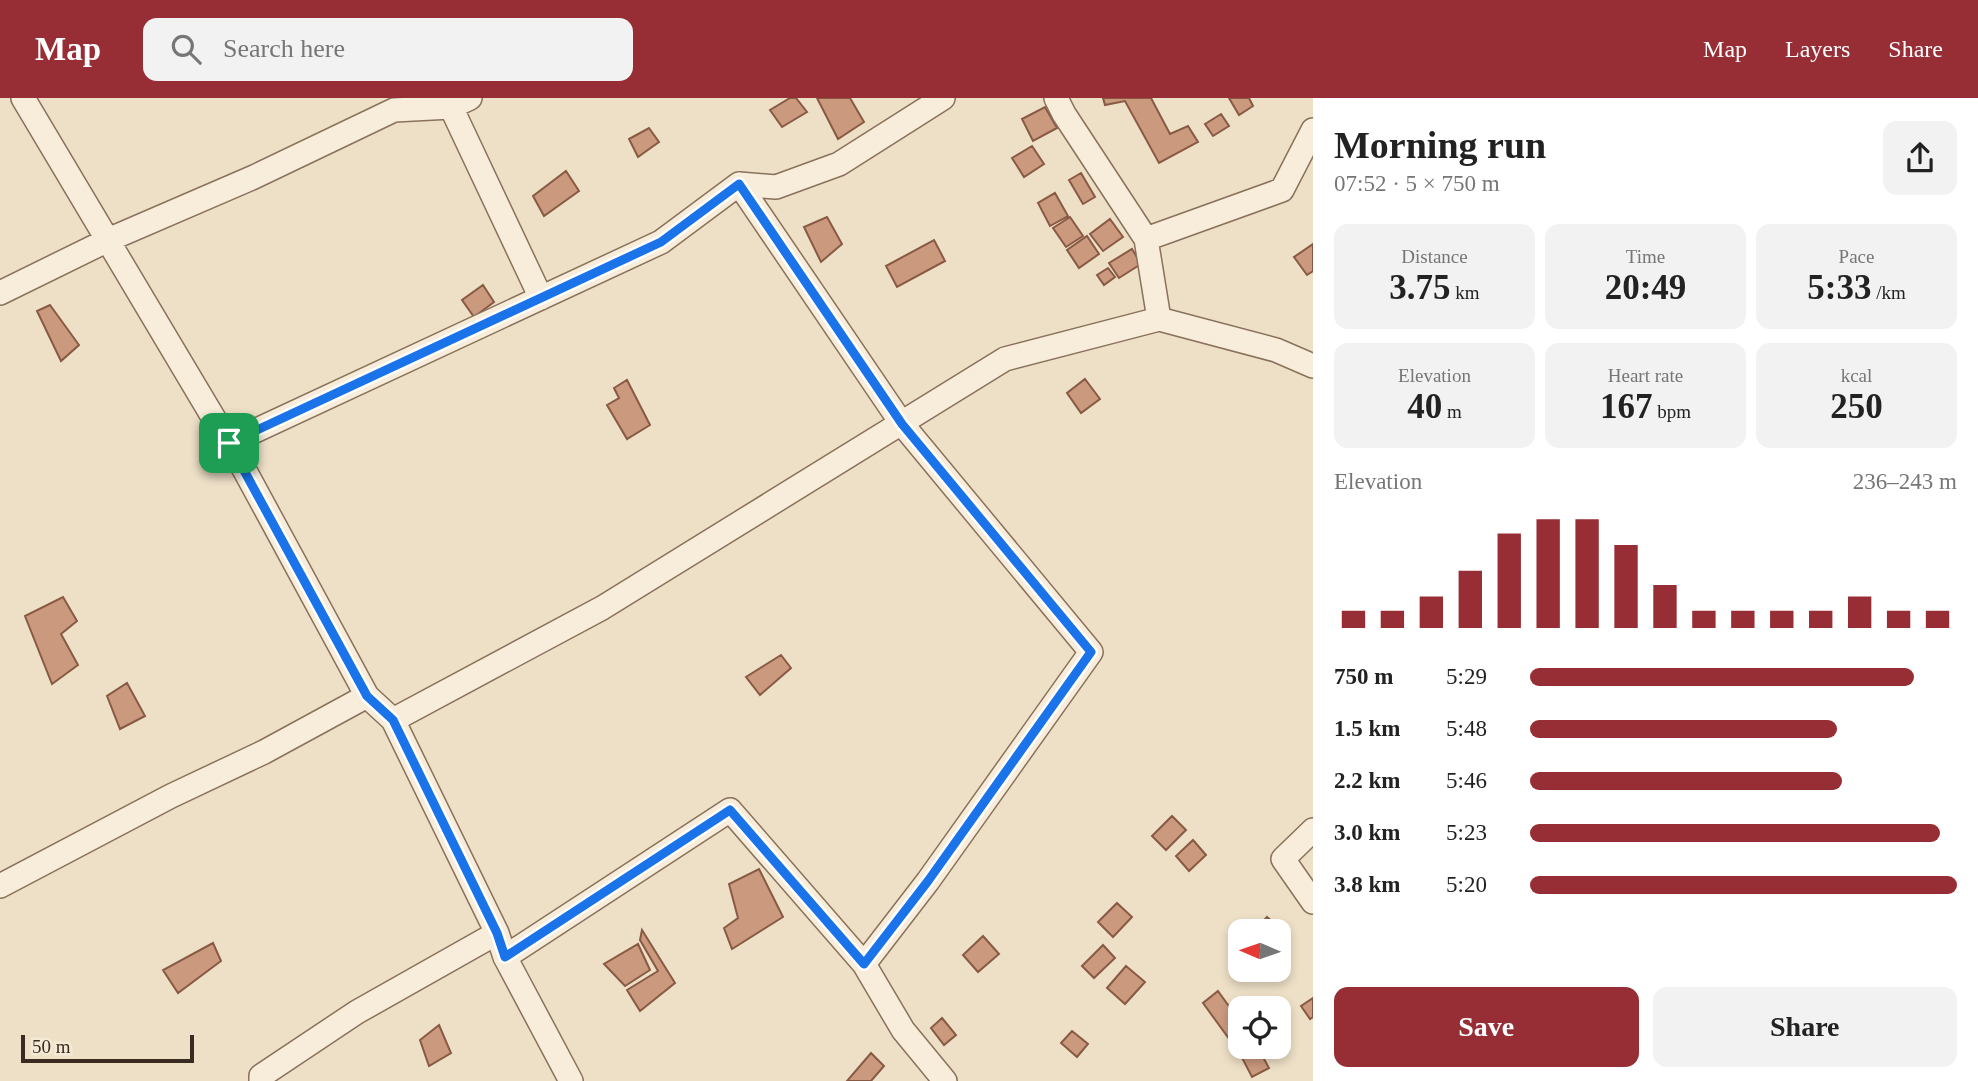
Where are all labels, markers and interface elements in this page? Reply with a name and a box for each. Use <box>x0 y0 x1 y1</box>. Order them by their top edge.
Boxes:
search box <box>143 18 633 81</box>
icon: search <box>167 30 205 68</box>
text: Map <box>35 31 101 67</box>
text: Search here <box>223 34 345 63</box>
text: Map <box>1703 36 1747 62</box>
text: Layers <box>1785 36 1850 62</box>
text: Share <box>1888 36 1943 62</box>
button: share <box>1883 121 1957 195</box>
text: Morning run <box>1334 124 1546 166</box>
text: 07:52 · 5 × 750 m <box>1334 171 1500 196</box>
text: Distance <box>1401 246 1468 267</box>
text: Time <box>1626 246 1665 267</box>
text: Pace <box>1839 246 1874 267</box>
text: 3.75 <box>1389 268 1451 307</box>
text: 20:49 <box>1605 268 1686 307</box>
text: 5:33 <box>1807 268 1871 307</box>
text: km <box>1451 282 1480 303</box>
text: /km <box>1871 282 1906 303</box>
text: Elevation <box>1398 365 1471 386</box>
text: Heart rate <box>1608 365 1683 386</box>
text: kcal <box>1841 365 1872 386</box>
text: 40 <box>1407 387 1442 426</box>
text: 167 <box>1600 387 1652 426</box>
text: 250 <box>1830 387 1883 426</box>
text: m <box>1442 401 1462 422</box>
text: bpm <box>1652 401 1691 422</box>
pin <box>199 413 259 473</box>
icon: arrive <box>210 424 248 462</box>
text: Elevation <box>1334 469 1422 494</box>
text: 236–243 m <box>1853 469 1957 494</box>
text: 750 m <box>1334 664 1393 689</box>
text: 5:29 <box>1446 664 1487 689</box>
text: 1.5 km <box>1334 716 1400 741</box>
text: 5:48 <box>1446 716 1487 741</box>
text: 2.2 km <box>1334 768 1400 793</box>
text: 5:46 <box>1446 768 1487 793</box>
text: 3.0 km <box>1334 820 1400 845</box>
text: 5:23 <box>1446 820 1487 845</box>
text: 3.8 km <box>1334 872 1400 897</box>
text: 5:20 <box>1446 872 1487 897</box>
north arrow <box>1228 919 1292 982</box>
map controls <box>1228 919 1291 1059</box>
button: Save <box>1334 987 1639 1067</box>
button: Share <box>1653 987 1957 1067</box>
button: locate <box>1228 996 1291 1059</box>
scale bar <box>21 1032 194 1064</box>
text: 50 m <box>32 1036 71 1057</box>

